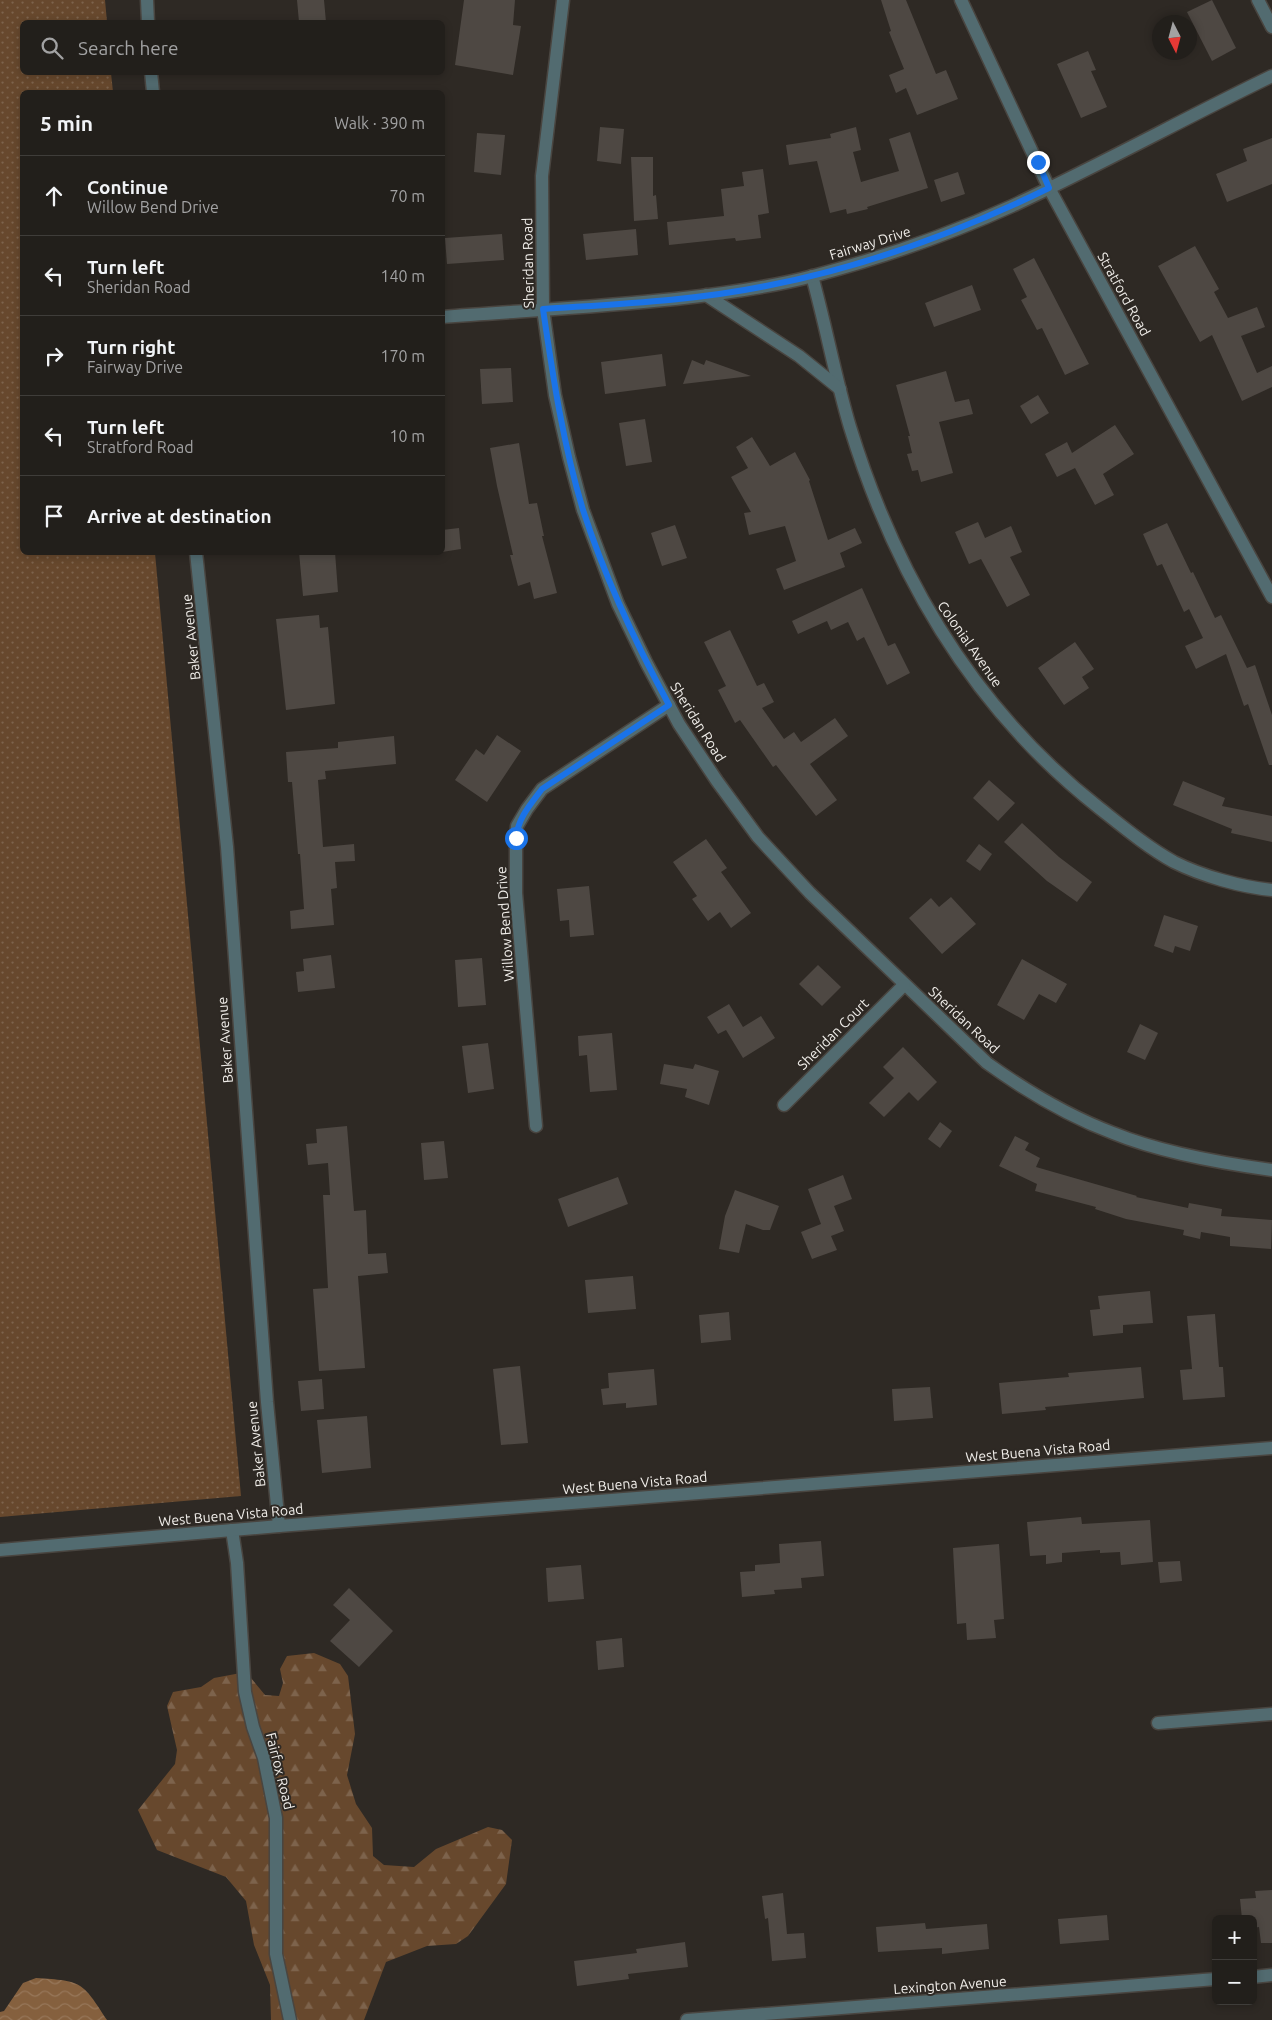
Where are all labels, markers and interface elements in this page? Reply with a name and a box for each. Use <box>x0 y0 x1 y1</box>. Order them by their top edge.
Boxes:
north arrow <box>1152 15 1197 60</box>
search box <box>20 20 445 75</box>
icon: search <box>38 34 66 62</box>
text: Search here <box>78 37 178 59</box>
text: 5 min <box>40 111 93 135</box>
text: Walk · 390 m <box>334 114 425 132</box>
route end <box>1027 151 1050 174</box>
text: Continue <box>87 176 168 198</box>
icon: ahead <box>40 182 68 210</box>
text: 70 m <box>389 187 425 205</box>
text: Willow Bend Drive <box>87 198 219 216</box>
street label: Sheridan Road <box>519 218 537 308</box>
street label: Fairway Drive <box>827 223 913 263</box>
street label: Stratford Road <box>1094 249 1154 339</box>
text: Turn left <box>87 256 165 278</box>
icon: left <box>40 262 68 290</box>
text: 140 m <box>380 267 425 285</box>
text: Sheridan Road <box>87 278 191 296</box>
text: Turn right <box>87 336 175 358</box>
icon: right <box>40 342 68 370</box>
text: 170 m <box>380 347 425 365</box>
text: Fairway Drive <box>87 358 183 376</box>
text: Turn left <box>87 416 165 438</box>
icon: left <box>40 422 68 450</box>
text: 10 m <box>389 427 425 445</box>
text: Stratford Road <box>87 438 194 456</box>
icon: arrive <box>40 502 68 530</box>
text: Arrive at destination <box>87 505 272 527</box>
street label: Baker Avenue <box>179 593 203 681</box>
street label: Colonial Avenue <box>934 598 1006 690</box>
street label: Sheridan Road <box>667 679 729 765</box>
route start <box>505 827 528 850</box>
street label: Willow Bend Drive <box>493 866 517 982</box>
street label: Sheridan Road <box>925 983 1003 1057</box>
street label: Sheridan Court <box>794 995 872 1073</box>
street label: Baker Avenue <box>214 996 236 1084</box>
street label: Baker Avenue <box>244 1400 268 1488</box>
street label: West Buena Vista Road <box>965 1437 1111 1465</box>
street label: West Buena Vista Road <box>562 1469 708 1497</box>
street label: West Buena Vista Road <box>158 1501 304 1529</box>
street label: Fairfox Road <box>263 1731 297 1811</box>
map controls <box>1212 1915 1257 2005</box>
button: + <box>1212 1915 1257 1960</box>
button: − <box>1212 1960 1257 2005</box>
street label: Lexington Avenue <box>893 1973 1007 1997</box>

